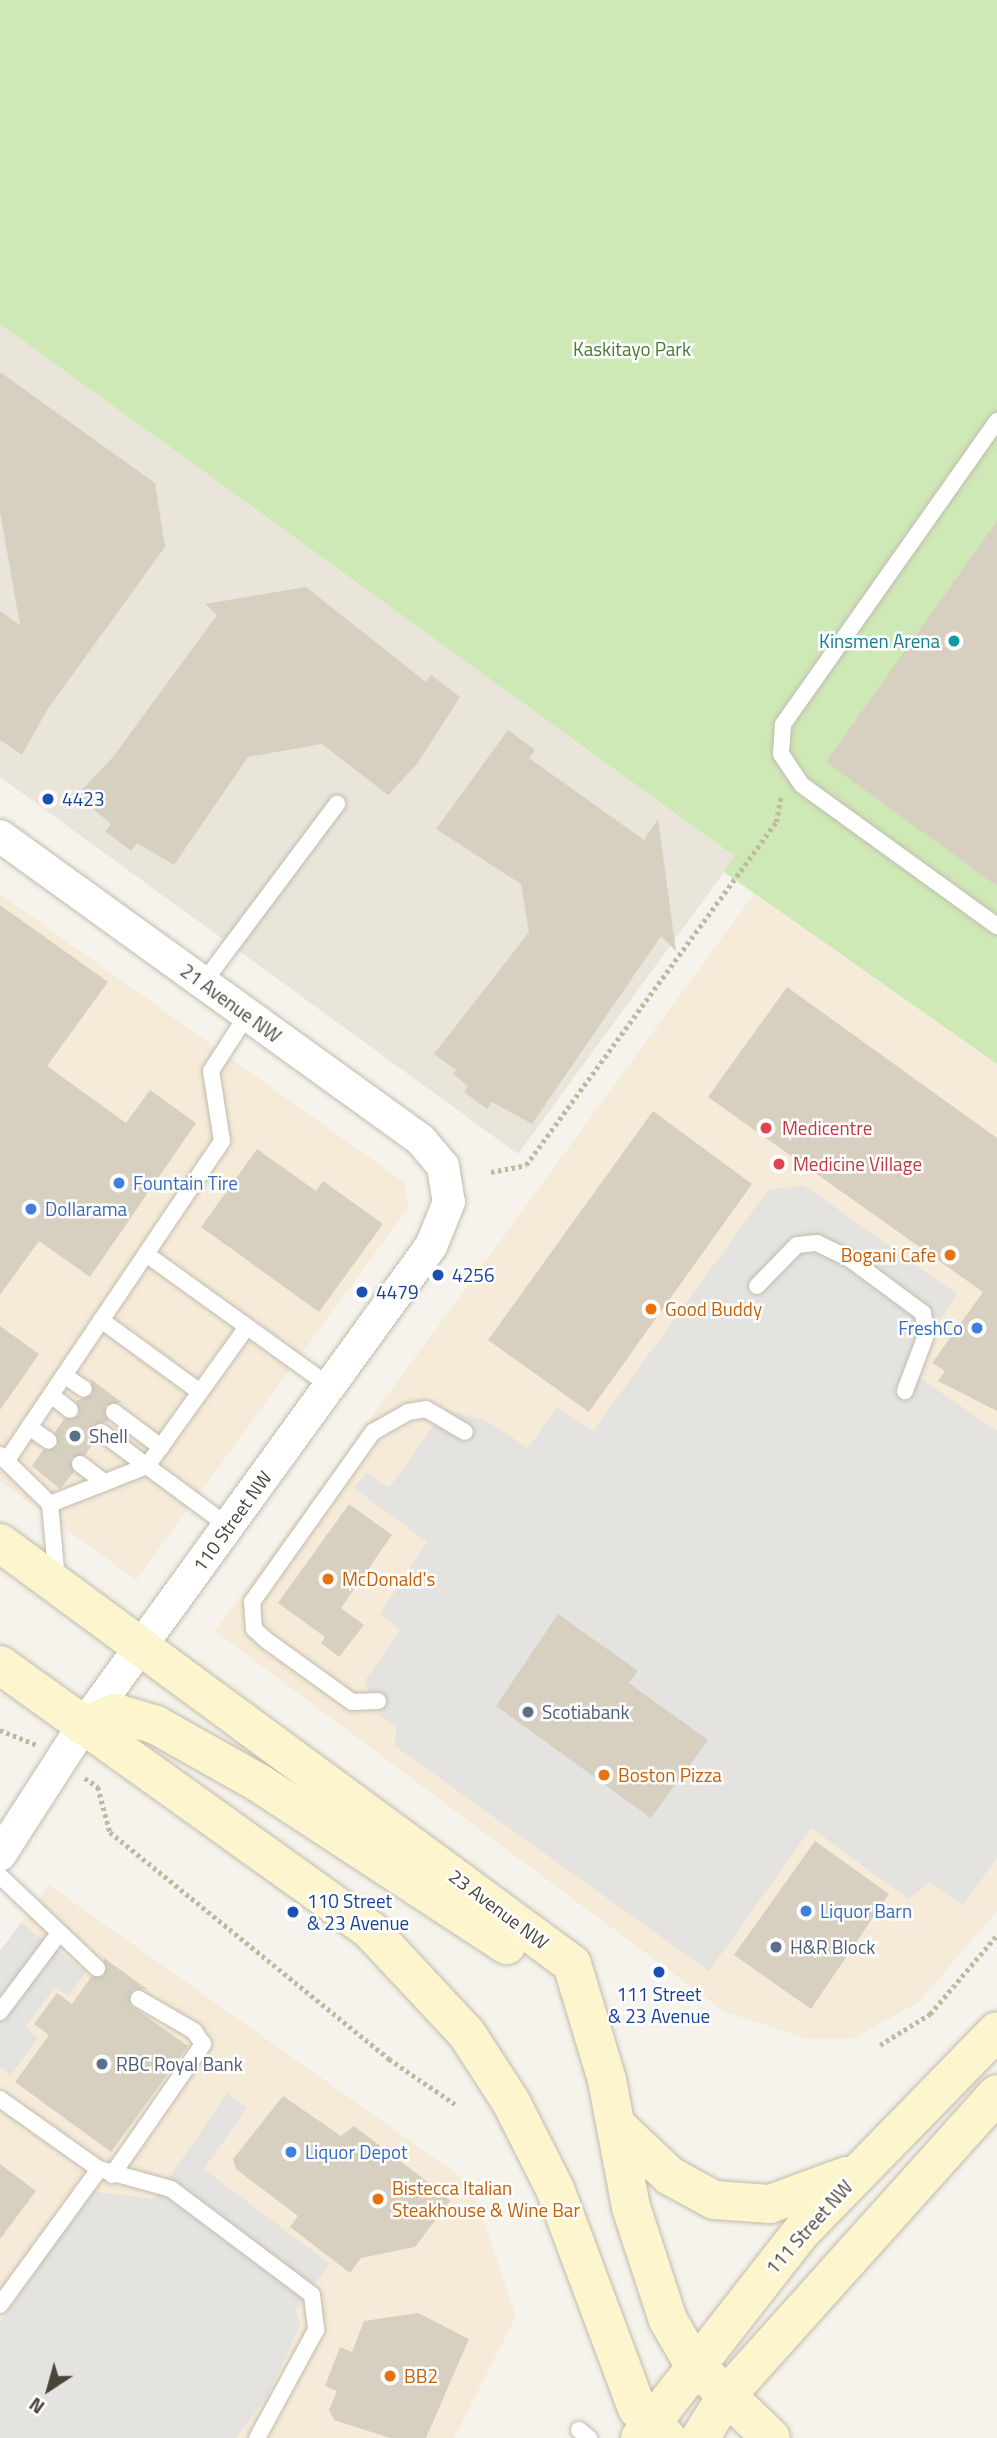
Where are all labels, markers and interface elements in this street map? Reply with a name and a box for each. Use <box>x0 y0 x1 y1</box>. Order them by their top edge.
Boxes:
park label: Kaskitayo Park <box>573 338 691 360</box>
place label: Kinsmen Arena <box>819 630 940 652</box>
marker: Kinsmen Arena <box>946 633 962 649</box>
place label: 4423 <box>62 788 105 810</box>
marker: 4423 <box>40 791 56 807</box>
street label: 21 Avenue NW <box>176 959 286 1047</box>
place label: Medicentre <box>782 1117 872 1139</box>
marker: Medicentre <box>756 1118 776 1138</box>
place label: Medicine Village <box>793 1153 922 1175</box>
marker: Medicine Village <box>771 1156 787 1172</box>
place label: Fountain Tire <box>133 1172 238 1194</box>
marker: Fountain Tire <box>111 1175 127 1191</box>
place label: Dollarama <box>45 1198 127 1220</box>
marker: Dollarama <box>23 1201 39 1217</box>
place label: Bogani Cafe <box>841 1244 936 1266</box>
marker: Bogani Cafe <box>942 1247 958 1263</box>
place label: 4256 <box>452 1264 495 1286</box>
marker: 4256 <box>430 1267 446 1283</box>
place label: 4479 <box>376 1281 419 1303</box>
marker: 4479 <box>354 1284 370 1300</box>
place label: Good Buddy <box>665 1298 762 1320</box>
marker: Good Buddy <box>643 1301 659 1317</box>
place label: FreshCo <box>898 1317 963 1339</box>
marker: FreshCo <box>969 1320 985 1336</box>
place label: Shell <box>89 1425 128 1447</box>
marker: Shell <box>67 1428 83 1444</box>
street label: 110 Street NW <box>188 1466 276 1576</box>
place label: McDonald's <box>342 1568 435 1590</box>
marker: McDonald's <box>320 1571 336 1587</box>
place label: Scotiabank <box>542 1701 630 1723</box>
marker: Scotiabank <box>520 1704 536 1720</box>
place label: Boston Pizza <box>618 1764 722 1786</box>
marker: Boston Pizza <box>596 1767 612 1783</box>
street label: 23 Avenue NW <box>445 1864 553 1954</box>
place label: 110 Street & 23 Avenue <box>307 1890 409 1934</box>
place label: Liquor Barn <box>820 1900 912 1922</box>
marker: Liquor Barn <box>798 1903 814 1919</box>
marker: 110 Street & 23 Avenue <box>285 1904 301 1920</box>
place label: H&R Block <box>790 1936 875 1958</box>
marker: H&R Block <box>768 1939 784 1955</box>
marker: 111 Street & 23 Avenue <box>651 1964 667 1980</box>
place label: 111 Street & 23 Avenue <box>608 1983 710 2027</box>
place label: RBC Royal Bank <box>116 2053 243 2075</box>
marker: RBC Royal Bank <box>94 2056 110 2072</box>
place label: Liquor Depot <box>305 2141 408 2163</box>
marker: Liquor Depot <box>283 2144 299 2160</box>
street label: 111 Street NW <box>761 2175 857 2279</box>
place label: Bistecca Italian Steakhouse & Wine Bar <box>392 2177 580 2221</box>
marker: Bistecca Italian Steakhouse & Wine Bar <box>370 2191 386 2207</box>
north arrow <box>14 2354 84 2424</box>
place label: BB2 <box>404 2365 438 2387</box>
marker: BB2 <box>382 2368 398 2384</box>
text: N <box>23 2391 50 2422</box>

